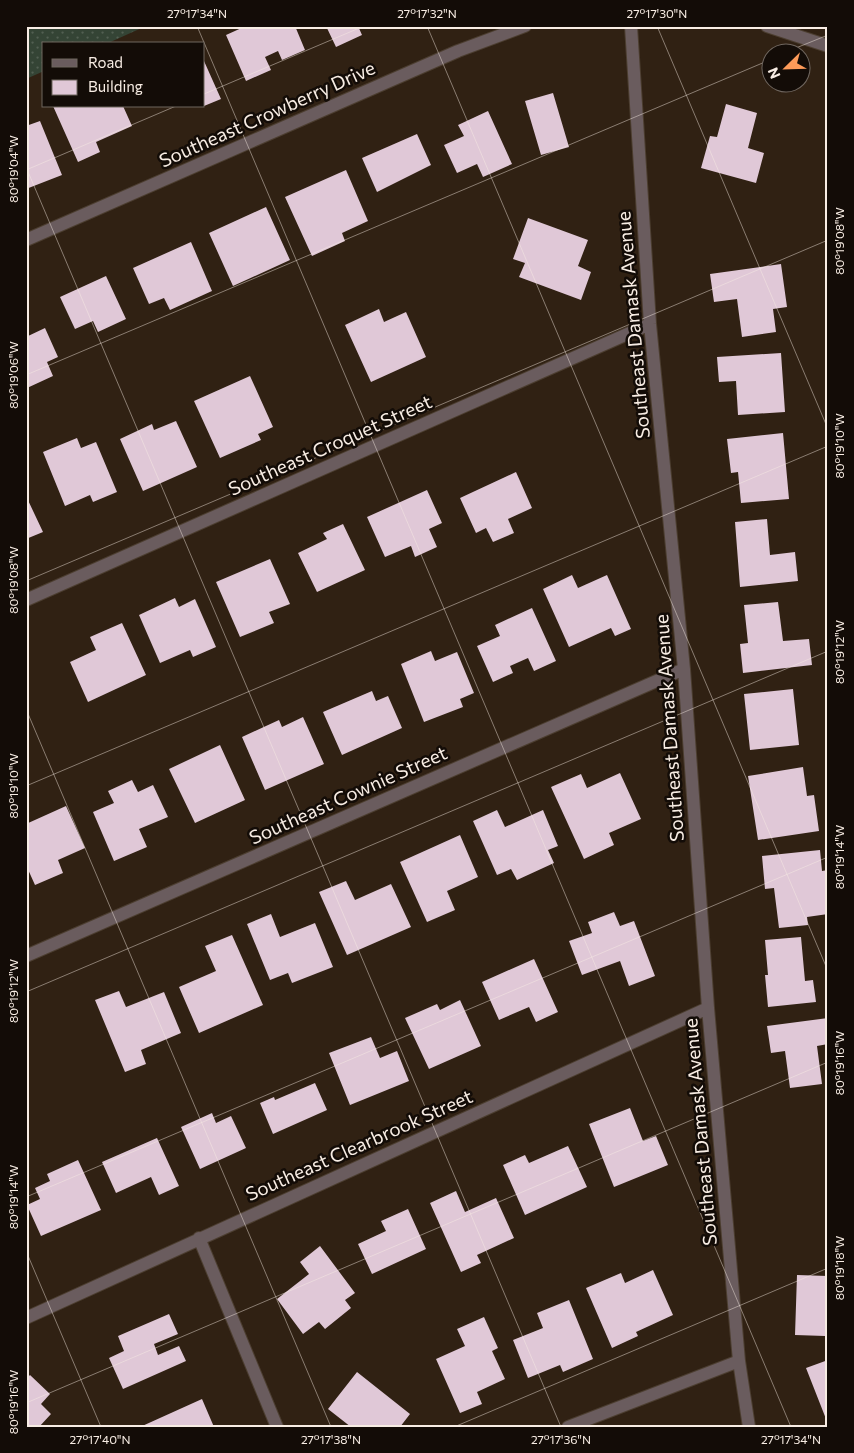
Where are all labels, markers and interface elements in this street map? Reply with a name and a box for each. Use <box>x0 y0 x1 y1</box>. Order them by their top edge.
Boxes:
text: 27°17'34"N <box>167 6 227 20</box>
text: 27°17'32"N <box>397 6 457 20</box>
text: 27°17'30"N <box>627 6 687 20</box>
legend <box>42 42 205 108</box>
north arrow <box>762 42 812 92</box>
text: Road <box>88 53 123 71</box>
street label: Southeast Crowberry Drive <box>155 55 378 172</box>
text: N <box>764 65 783 81</box>
text: Building <box>88 77 143 95</box>
text: 80°19'04"W <box>6 135 20 203</box>
text: 80°19'08"W <box>832 207 846 275</box>
street label: Southeast Damask Avenue <box>611 210 654 440</box>
text: 80°19'06"W <box>6 341 20 409</box>
street label: Southeast Croquet Street <box>225 389 435 500</box>
text: 80°19'10"W <box>832 413 846 479</box>
text: 80°19'08"W <box>6 546 20 614</box>
street label: Southeast Damask Avenue <box>649 613 688 843</box>
text: 80°19'12"W <box>832 620 846 684</box>
street label: Southeast Cownie Street <box>245 740 450 849</box>
text: 80°19'10"W <box>6 753 20 819</box>
text: 80°19'14"W <box>832 825 846 889</box>
text: 80°19'12"W <box>6 959 20 1023</box>
street label: Southeast Damask Avenue <box>678 1017 721 1247</box>
text: 80°19'16"W <box>832 1031 846 1095</box>
street label: Southeast Clearbrook Street <box>242 1084 476 1205</box>
text: 80°19'14"W <box>6 1165 20 1229</box>
text: 80°19'18"W <box>832 1236 846 1300</box>
text: 80°19'16"W <box>6 1370 20 1434</box>
text: 27°17'40"N <box>69 1432 131 1446</box>
text: 27°17'38"N <box>301 1432 361 1446</box>
text: 27°17'36"N <box>531 1432 591 1446</box>
text: 27°17'34"N <box>761 1432 821 1446</box>

